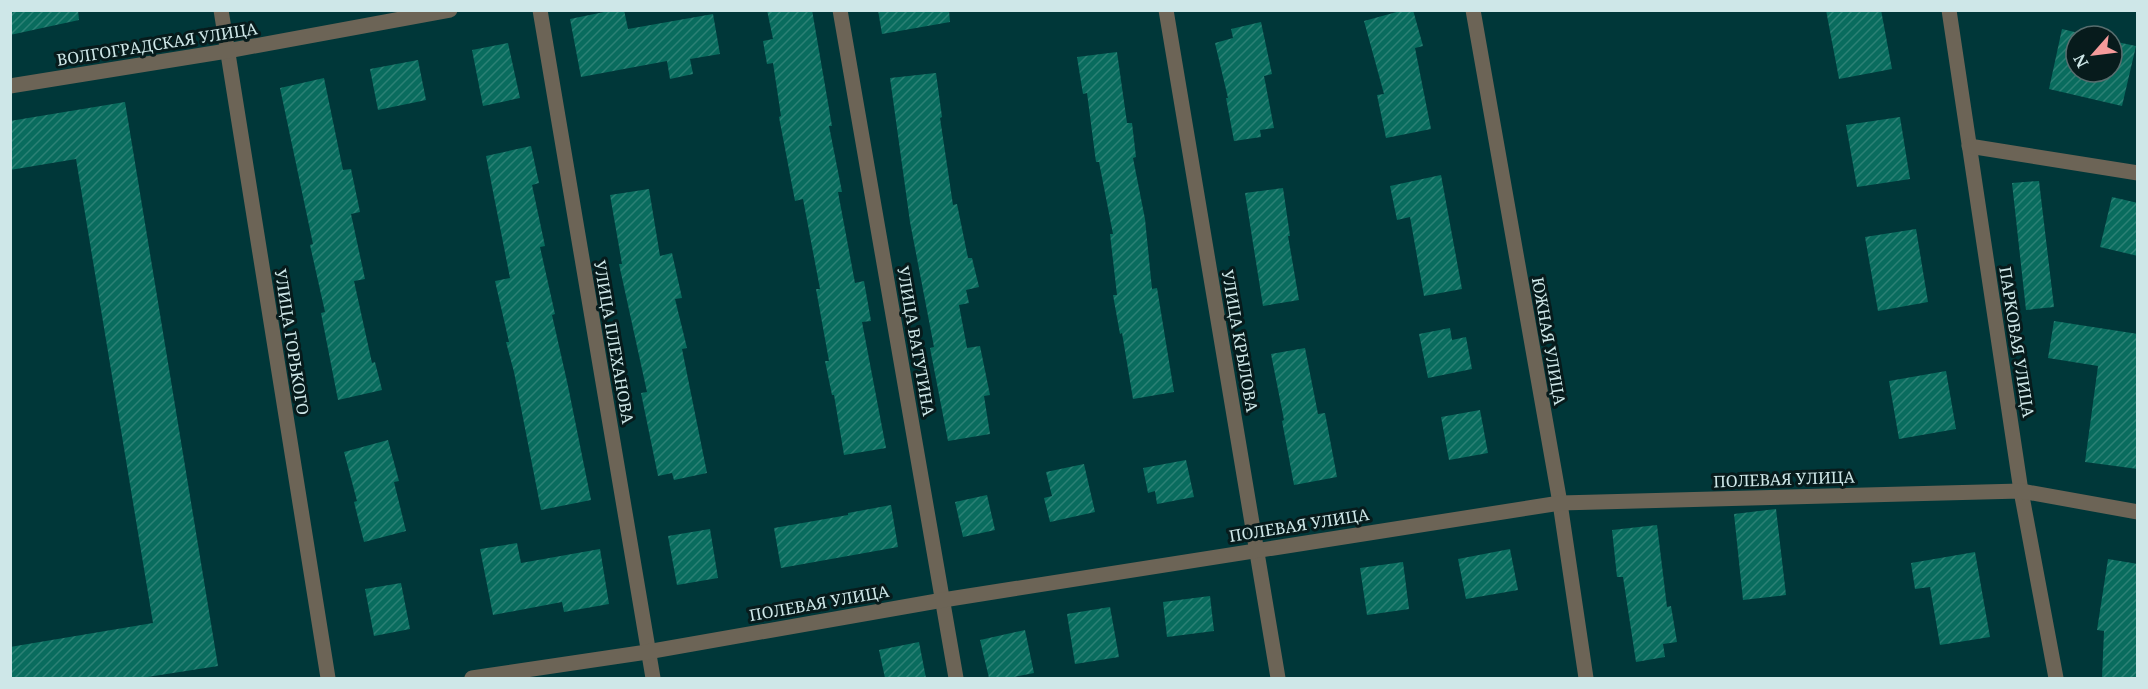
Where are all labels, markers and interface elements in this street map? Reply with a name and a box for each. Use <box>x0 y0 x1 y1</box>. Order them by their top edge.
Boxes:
street label: ВОЛГОГРАДСКАЯ УЛИЦА <box>55 17 260 71</box>
north arrow <box>2064 24 2124 84</box>
text: N <box>2068 50 2093 72</box>
street label: УЛИЦА ПЛЕХАНОВА <box>589 259 639 426</box>
street label: УЛИЦА ВАТУТИНА <box>892 264 940 419</box>
street label: ПАРКОВАЯ УЛИЦА <box>1994 265 2040 420</box>
street label: УЛИЦА ГОРЬКОГО <box>270 267 314 417</box>
street label: УЛИЦА КРЫЛОВА <box>1217 268 1263 415</box>
street label: ЮЖНАЯ УЛИЦА <box>1527 275 1571 407</box>
street label: ПОЛЕВАЯ УЛИЦА <box>1713 466 1856 492</box>
street label: ПОЛЕВАЯ УЛИЦА <box>1227 503 1371 547</box>
street label: ПОЛЕВАЯ УЛИЦА <box>747 580 891 626</box>

